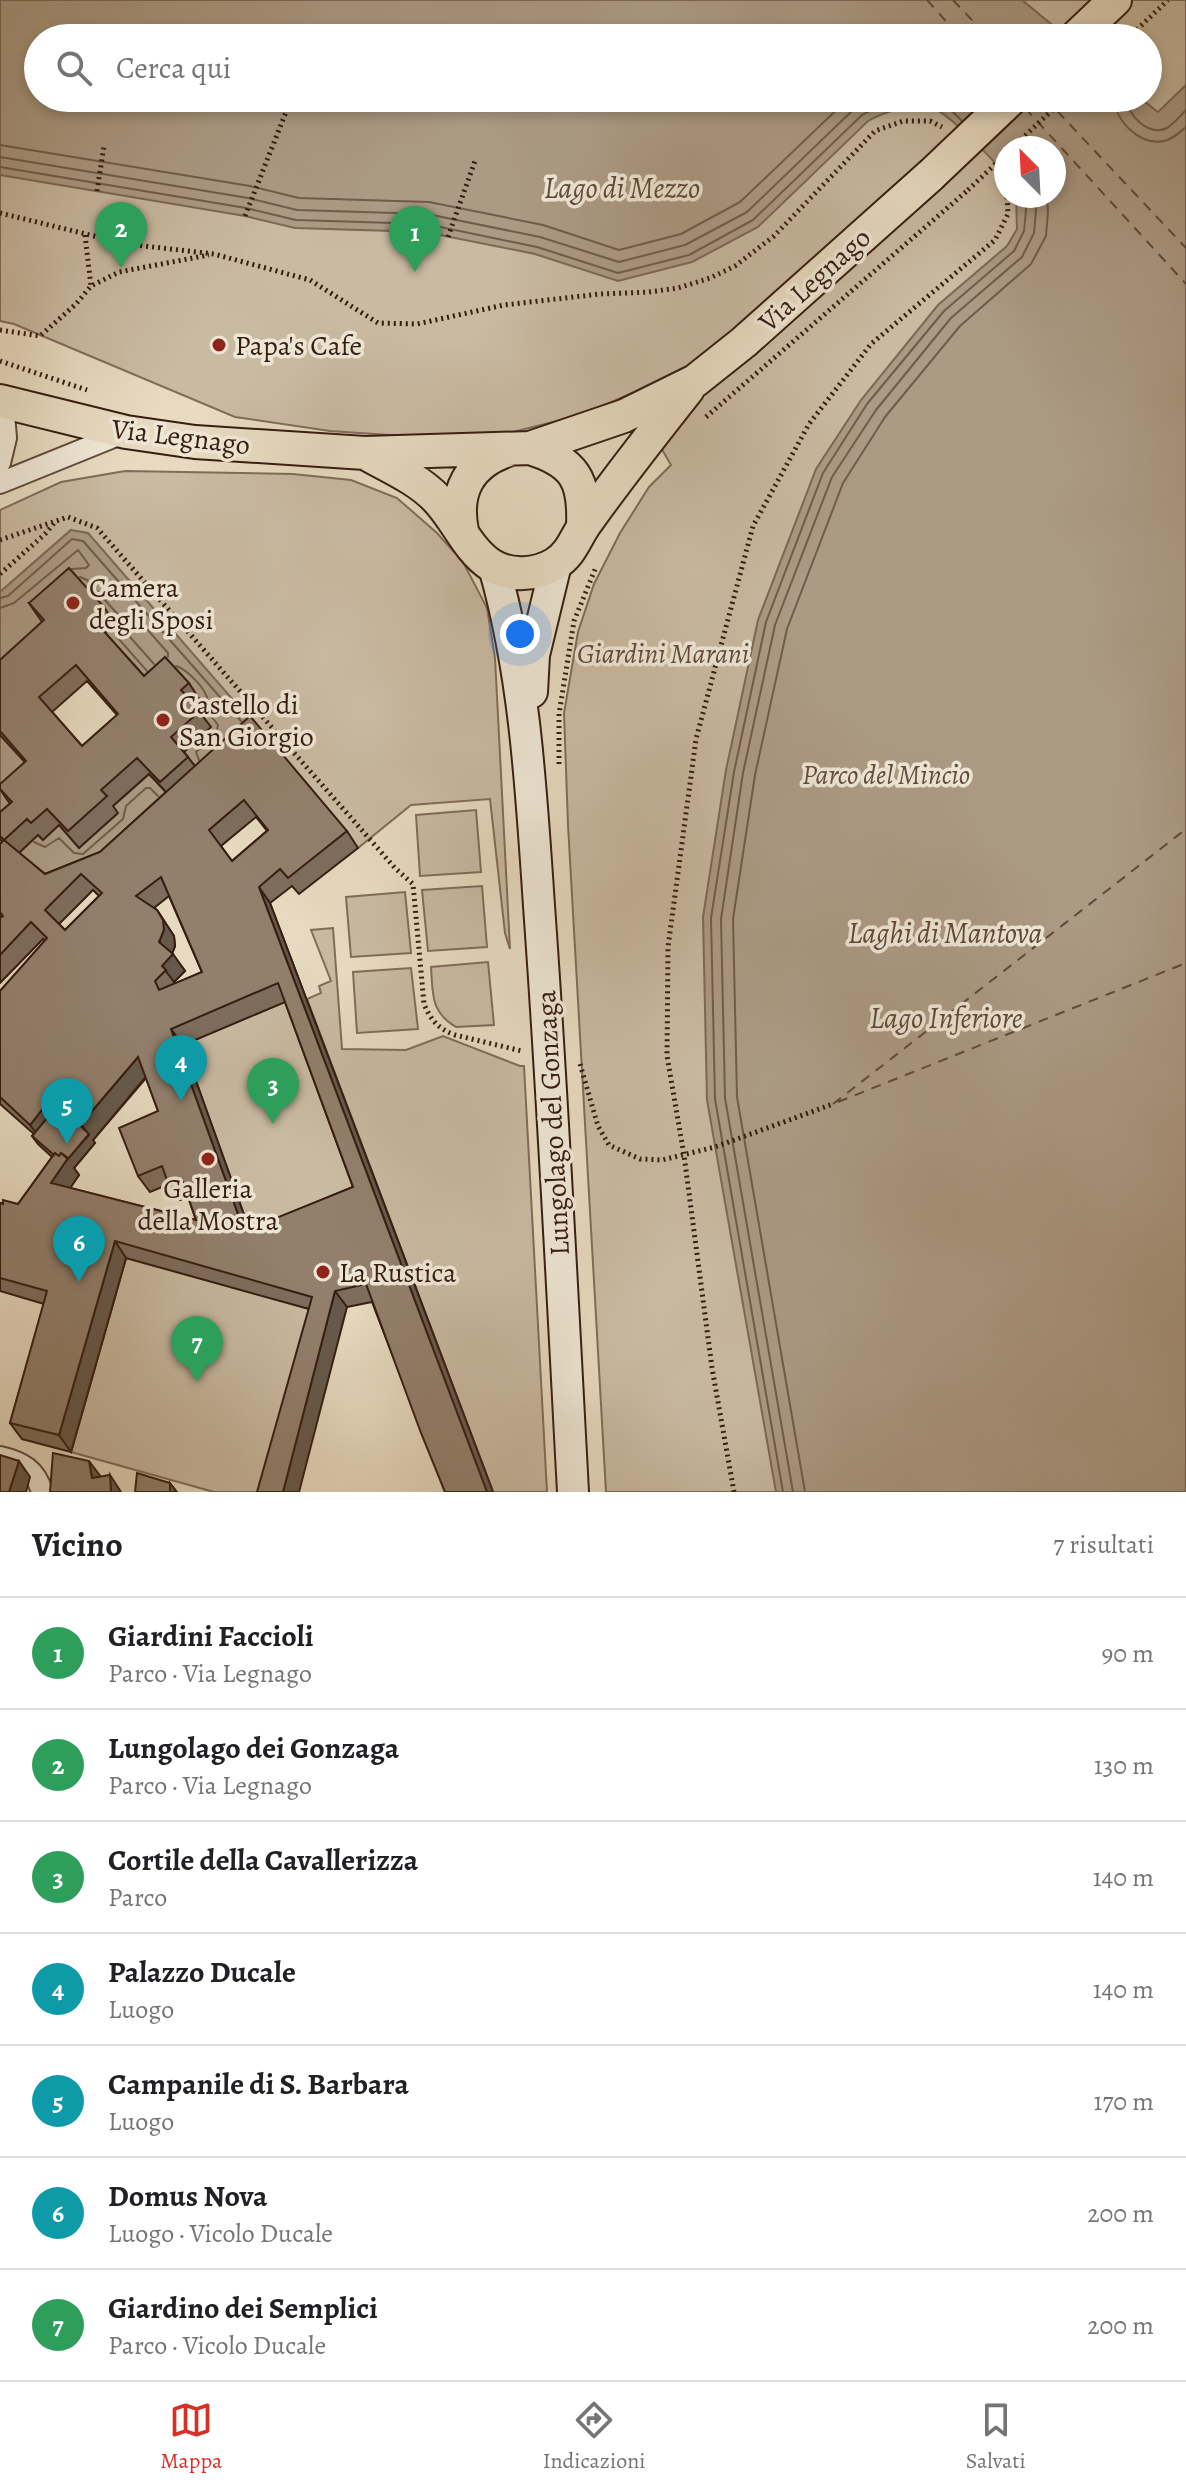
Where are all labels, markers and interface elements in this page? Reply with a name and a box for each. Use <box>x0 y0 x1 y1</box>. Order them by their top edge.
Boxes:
search box <box>24 24 1162 112</box>
icon: search <box>52 46 96 90</box>
text: Cerca qui <box>116 48 231 88</box>
north arrow <box>994 136 1066 208</box>
water label: Lago di Mezzo <box>544 168 700 208</box>
pin: 2 <box>95 202 147 268</box>
pin: 1 <box>389 206 441 272</box>
street label: Via Legnago <box>749 219 879 341</box>
place label: Papa's Cafe <box>235 327 362 365</box>
marker: Papa's Cafe <box>210 336 228 354</box>
street label: Via Legnago <box>108 410 252 464</box>
place label: Camera degli Sposi <box>89 569 213 639</box>
marker: Camera degli Sposi <box>64 594 82 612</box>
your location <box>500 614 540 654</box>
park label: Giardini Marani <box>577 635 749 673</box>
place label: Castello di San Giorgio <box>179 686 314 756</box>
marker: Castello di San Giorgio <box>154 711 172 729</box>
park label: Parco del Mincio <box>802 756 970 794</box>
water label: Laghi di Mantova <box>848 913 1043 953</box>
street label: Lungolago del Gonzaga <box>527 989 579 1257</box>
water label: Lago Inferiore <box>869 998 1023 1038</box>
pin: 4 <box>155 1035 207 1101</box>
pin: 3 <box>247 1058 299 1124</box>
pin: 5 <box>41 1078 93 1144</box>
marker: Galleria della Mostra <box>199 1150 217 1168</box>
place label: Galleria della Mostra <box>138 1170 278 1240</box>
pin: 6 <box>53 1216 105 1282</box>
place label: La Rustica <box>339 1254 456 1292</box>
marker: La Rustica <box>314 1263 332 1281</box>
pin: 7 <box>171 1316 223 1382</box>
text: Vicino <box>32 1521 123 1568</box>
text: 7 risultati <box>1053 1527 1154 1562</box>
text: Giardini Faccioli <box>108 1616 313 1656</box>
text: 1 <box>53 1636 63 1671</box>
text: 90 m <box>1102 1636 1154 1671</box>
text: Parco · Via Legnago <box>108 1656 312 1691</box>
text: Lungolago dei Gonzaga <box>108 1728 399 1768</box>
text: 2 <box>52 1748 64 1783</box>
text: 130 m <box>1094 1748 1154 1783</box>
text: Parco · Via Legnago <box>108 1768 312 1803</box>
text: Cortile della Cavallerizza <box>108 1840 418 1880</box>
text: 3 <box>52 1860 64 1895</box>
text: 140 m <box>1093 1860 1154 1895</box>
text: Parco <box>108 1880 167 1915</box>
text: Palazzo Ducale <box>108 1952 296 1992</box>
text: 4 <box>52 1972 64 2007</box>
text: 140 m <box>1093 1972 1154 2007</box>
text: Luogo <box>108 1992 174 2027</box>
text: Campanile di S. Barbara <box>108 2064 409 2104</box>
text: 5 <box>52 2084 64 2119</box>
text: 170 m <box>1094 2084 1154 2119</box>
text: Luogo <box>108 2104 174 2139</box>
text: Domus Nova <box>108 2176 268 2216</box>
text: 6 <box>52 2196 64 2231</box>
text: 200 m <box>1087 2196 1154 2231</box>
text: Luogo · Vicolo Ducale <box>108 2216 333 2251</box>
text: Giardino dei Semplici <box>108 2288 378 2328</box>
text: 7 <box>52 2308 64 2343</box>
text: 200 m <box>1087 2308 1154 2343</box>
text: Parco · Vicolo Ducale <box>108 2328 326 2363</box>
tab: Mappa <box>160 2398 222 2476</box>
tab: Indicazioni <box>543 2398 645 2476</box>
tab: Salvati <box>966 2398 1026 2476</box>

